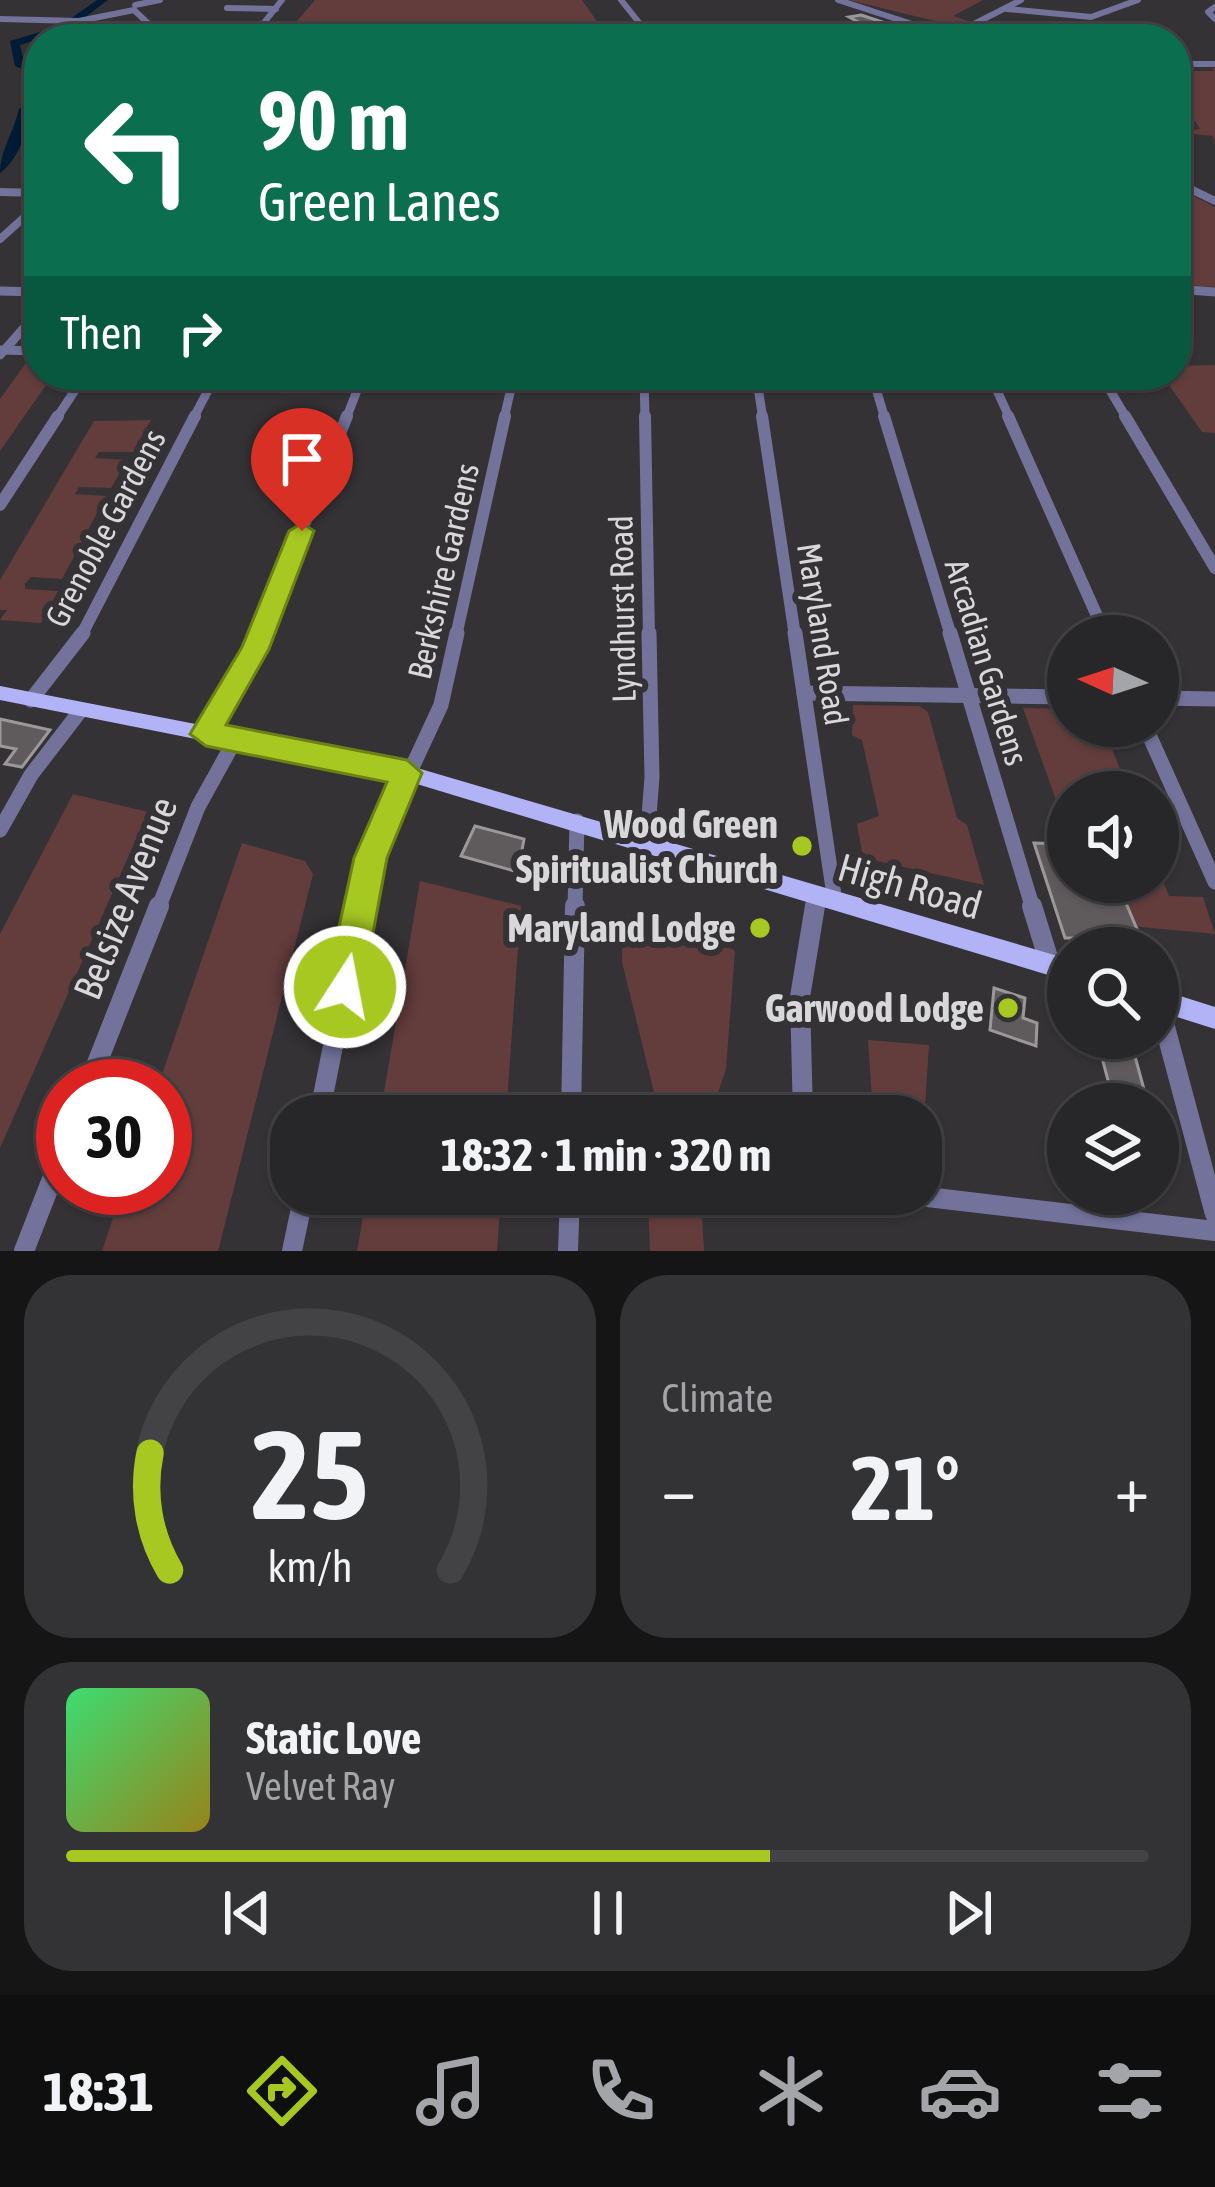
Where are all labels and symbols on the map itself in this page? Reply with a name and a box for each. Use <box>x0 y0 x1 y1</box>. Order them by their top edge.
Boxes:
pin <box>251 408 353 531</box>
street label: Grenoble Gardens <box>37 423 173 633</box>
street label: Berkshire Gardens <box>400 459 486 683</box>
street label: Lyndhurst Road <box>601 515 643 703</box>
street label: Maryland Road <box>790 540 856 728</box>
street label: Arcadian Gardens <box>938 554 1036 770</box>
north arrow <box>1047 615 1179 747</box>
street label: Belsize Avenue <box>65 791 185 1005</box>
place label: Wood Green Spiritualist Church <box>516 802 778 891</box>
marker: Wood Green Spiritualist Church <box>789 833 815 859</box>
street label: High Road <box>833 845 987 927</box>
place label: Maryland Lodge <box>507 906 736 950</box>
marker: Maryland Lodge <box>747 915 773 941</box>
position arrow <box>282 924 408 1050</box>
place label: Garwood Lodge <box>765 986 984 1030</box>
marker: Garwood Lodge <box>995 995 1021 1021</box>
speed limit sign: 30 <box>36 1059 192 1215</box>

